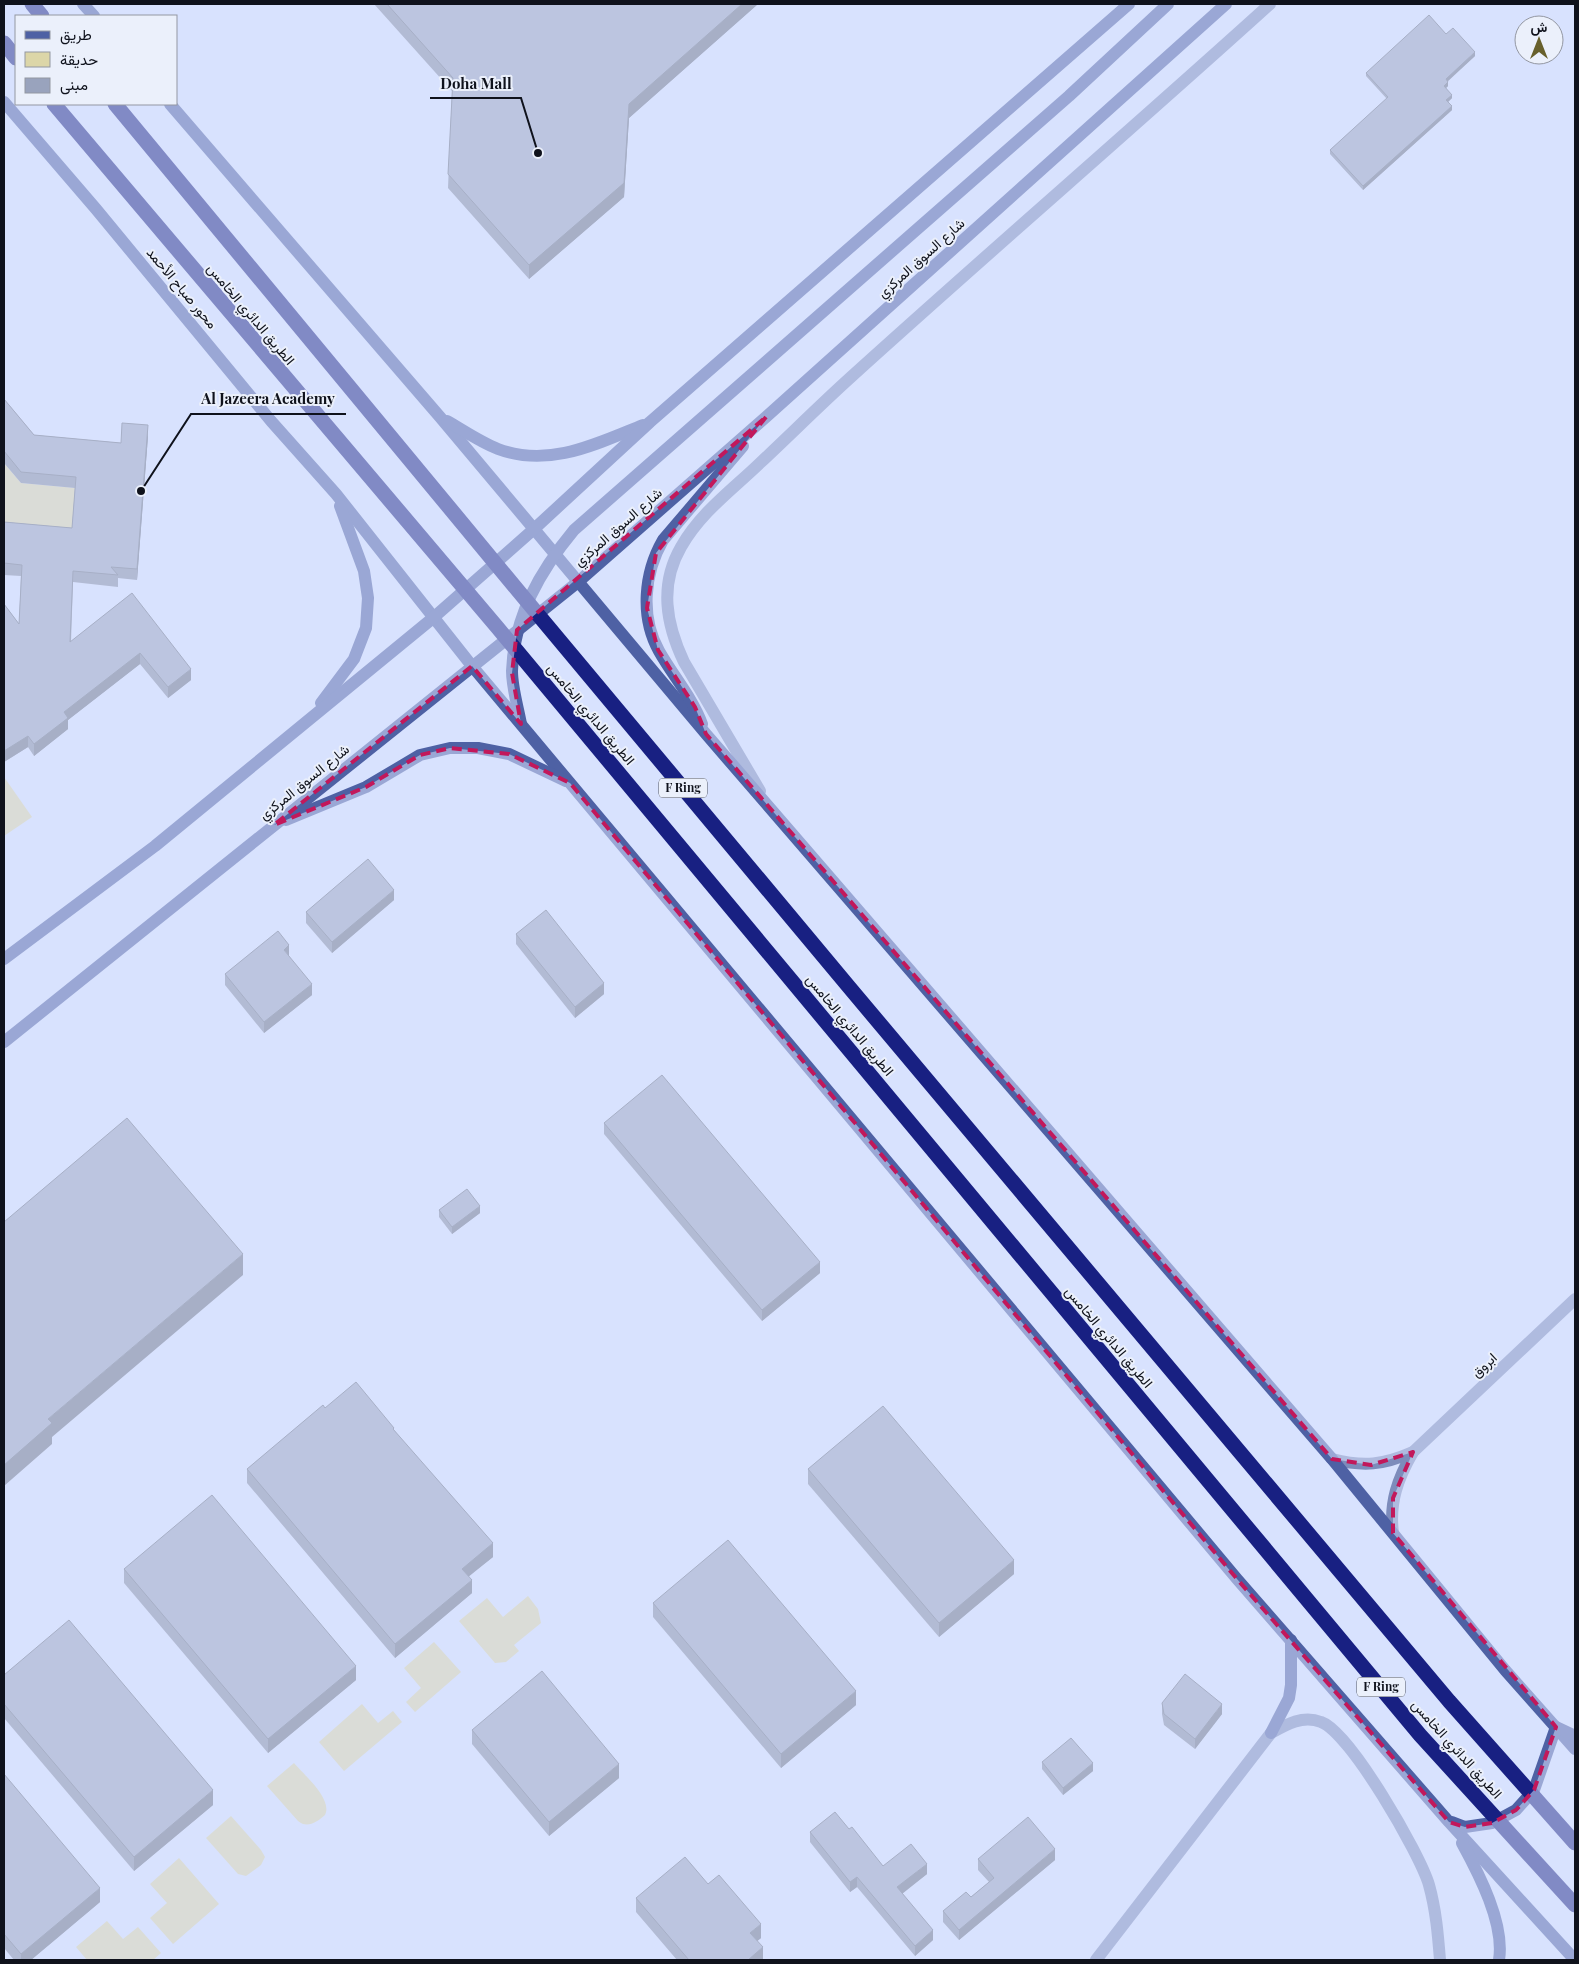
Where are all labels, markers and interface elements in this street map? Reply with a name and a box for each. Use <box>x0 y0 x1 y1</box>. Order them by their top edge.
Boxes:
legend <box>15 15 178 105</box>
north arrow <box>1514 15 1564 65</box>
text: ش <box>1531 17 1548 36</box>
text: طريق <box>60 24 92 45</box>
text: حديقة <box>60 49 98 69</box>
callout: Doha Mall <box>430 68 521 98</box>
text: Doha Mall <box>440 73 512 93</box>
text: مبنى <box>60 74 88 95</box>
street label: شارع السوق المركزي <box>873 213 970 304</box>
street label: محور صباح الأحمد <box>141 243 222 334</box>
street label: الطريق الدائري الخامس <box>201 259 300 370</box>
callout: Al Jazeera Academy <box>191 384 346 414</box>
text: Al Jazeera Academy <box>200 388 335 408</box>
street label: شارع السوق المركزي <box>570 483 668 572</box>
street label: الطريق الدائري الخامس <box>541 659 640 770</box>
street label: شارع السوق المركزي <box>255 739 355 826</box>
road number: F Ring <box>659 778 707 798</box>
street label: الطريق الدائري الخامس <box>800 970 899 1081</box>
street label: الطريق الدائري الخامس <box>1059 1282 1158 1393</box>
street label: ابروق <box>1467 1348 1501 1381</box>
road number: F Ring <box>1357 1678 1405 1696</box>
street label: الطريق الدائري الخامس <box>1406 1695 1507 1804</box>

